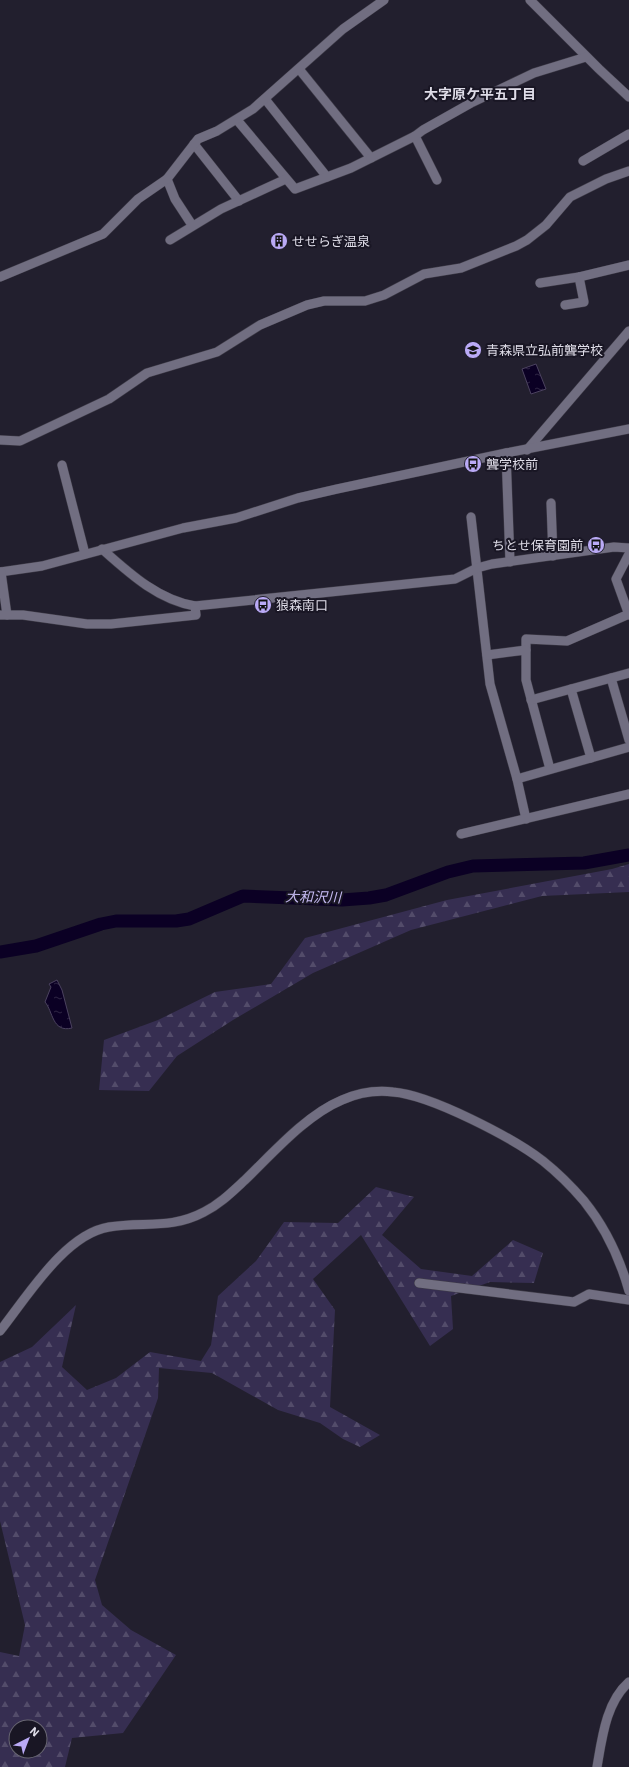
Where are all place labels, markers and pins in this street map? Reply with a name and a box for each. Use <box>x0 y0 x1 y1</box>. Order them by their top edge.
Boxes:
building icon: せせらぎ温泉 <box>269 231 289 251</box>
place label: せせらぎ温泉 <box>292 233 370 250</box>
school or university icon: 青森県立弘前聾学校 <box>463 340 483 360</box>
place label: 青森県立弘前聾学校 <box>486 342 603 359</box>
bus stop icon: 聾学校前 <box>463 454 483 474</box>
place label: 聾学校前 <box>486 456 538 473</box>
bus stop icon: ちとせ保育園前 <box>586 535 606 555</box>
place label: ちとせ保育園前 <box>492 537 583 554</box>
bus stop icon: 狼森南口 <box>253 595 273 615</box>
place label: 狼森南口 <box>276 597 328 614</box>

